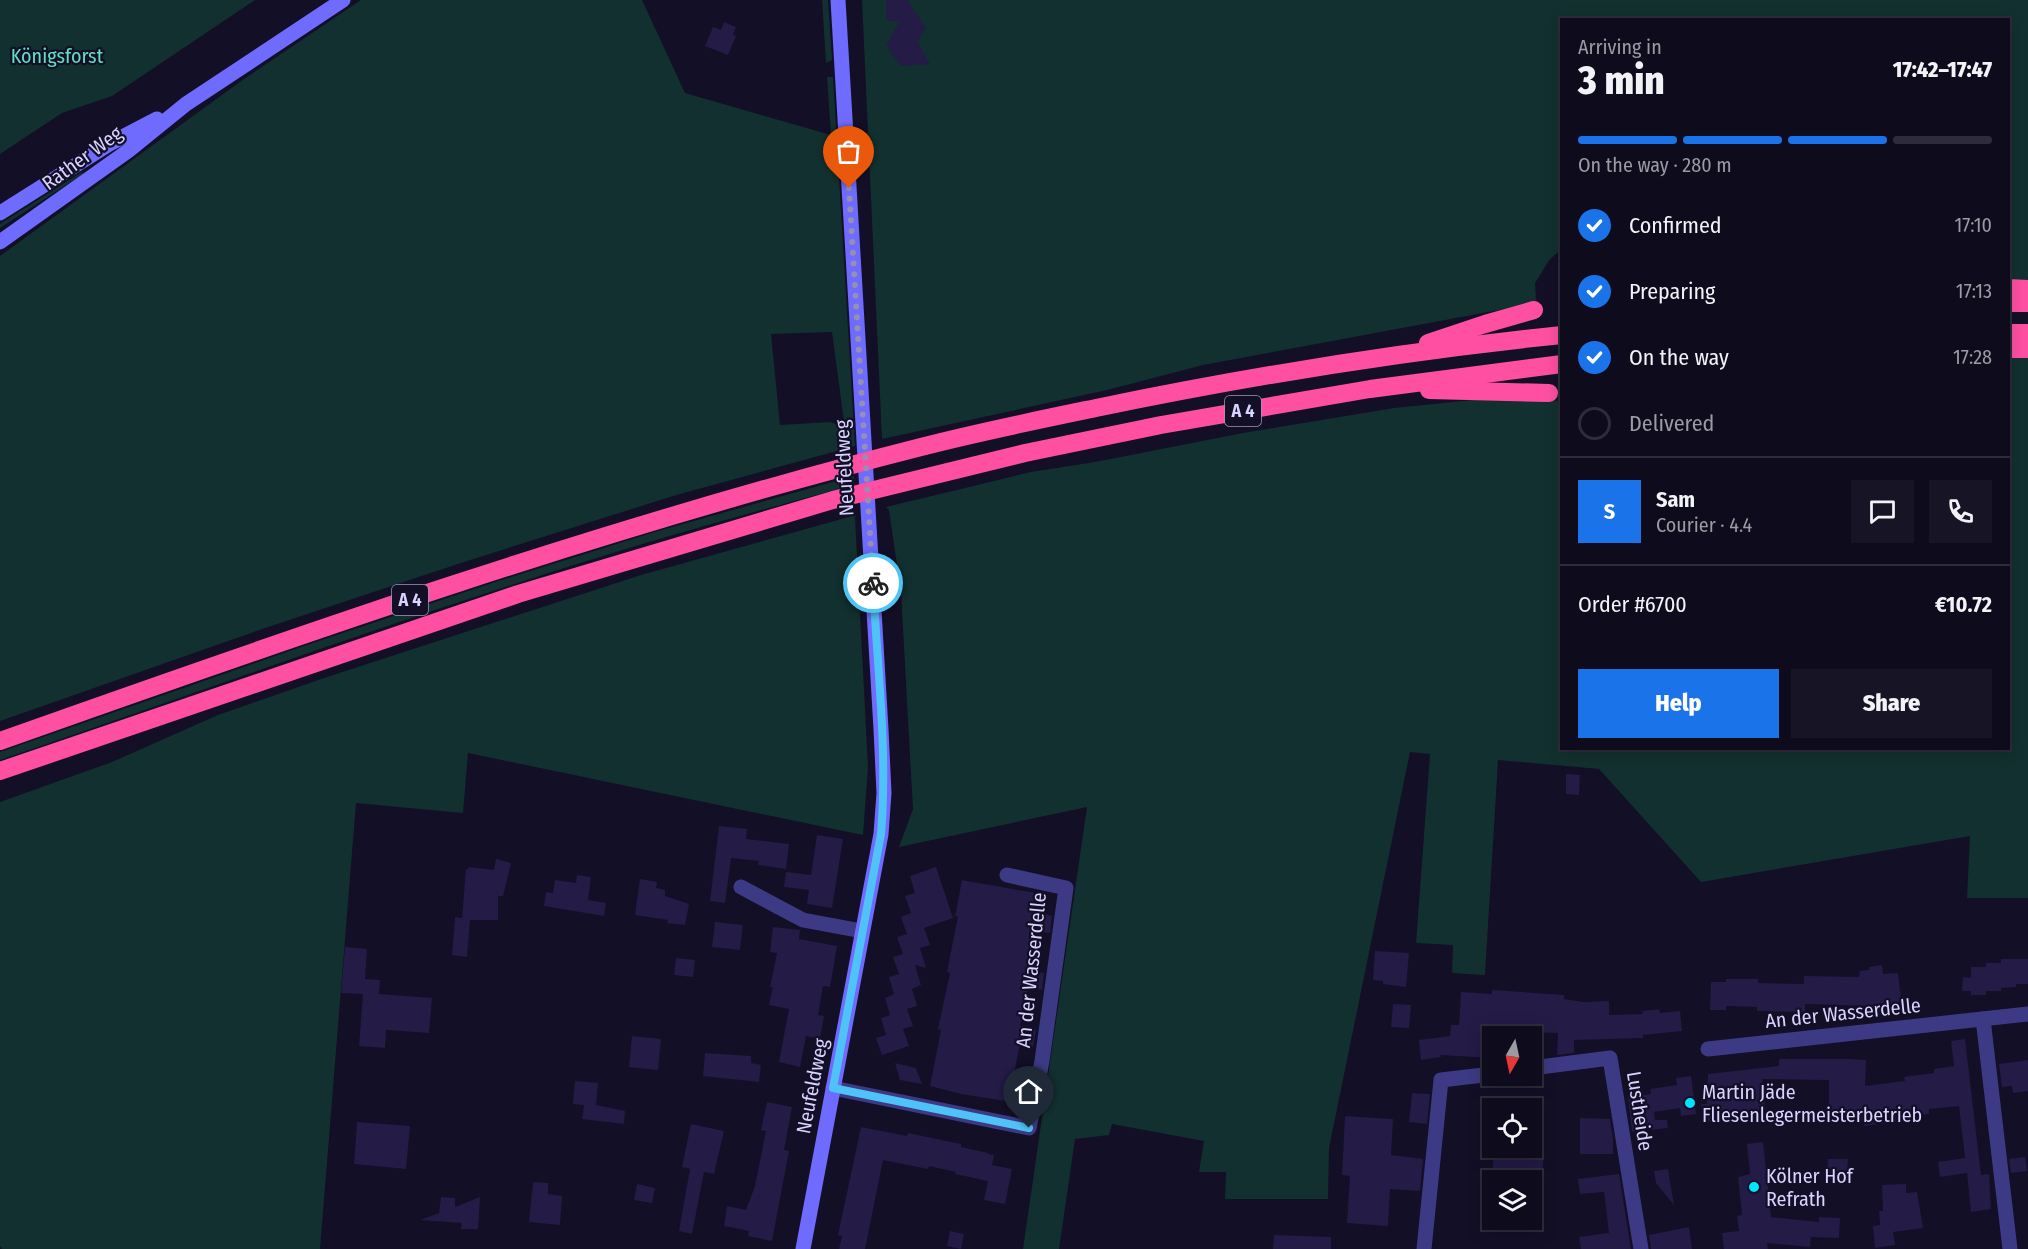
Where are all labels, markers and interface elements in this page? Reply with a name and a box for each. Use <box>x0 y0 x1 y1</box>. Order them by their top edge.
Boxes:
text: Arriving in <box>1578 35 1662 59</box>
park label: Königsforst <box>11 44 104 68</box>
text: 17:42–17:47 <box>1893 56 1992 83</box>
text: 3 min <box>1578 58 1665 104</box>
street label: Rather Weg <box>37 121 127 195</box>
pin <box>823 126 874 188</box>
icon: bag <box>832 135 865 168</box>
text: On the way · 280 m <box>1578 153 1732 177</box>
icon: check <box>1578 209 1611 242</box>
text: Confirmed <box>1629 212 1722 239</box>
text: 17:10 <box>1954 213 1992 237</box>
icon: check <box>1578 275 1611 308</box>
text: Preparing <box>1629 278 1715 305</box>
text: 17:13 <box>1956 279 1992 303</box>
icon: check <box>1578 341 1611 374</box>
text: On the way <box>1629 344 1729 371</box>
text: 17:28 <box>1953 345 1992 369</box>
road number: A 4 <box>1225 396 1261 426</box>
text: Delivered <box>1629 410 1714 437</box>
street label: Neufeldweg <box>829 419 859 517</box>
button: chat <box>1851 480 1914 543</box>
button: phone <box>1929 480 1992 543</box>
text: Sam <box>1656 486 1695 513</box>
text: S <box>1604 498 1615 525</box>
text: Courier · 4.4 <box>1656 513 1752 537</box>
courier <box>843 553 903 613</box>
icon: bike <box>857 567 890 600</box>
road number: A 4 <box>392 585 428 615</box>
text: Order #6700 <box>1578 591 1687 618</box>
text: €10.72 <box>1935 591 1992 618</box>
button: Help <box>1578 669 1779 738</box>
button: Share <box>1791 669 1992 738</box>
street label: An der Wasserdelle <box>1011 891 1051 1049</box>
street label: An der Wasserdelle <box>1764 993 1922 1033</box>
north arrow <box>1482 1026 1542 1086</box>
map controls <box>1482 1026 1542 1230</box>
street label: Neufeldweg <box>791 1036 833 1136</box>
pin <box>1003 1066 1054 1128</box>
street label: Lustheide <box>1622 1070 1658 1152</box>
icon: home <box>1012 1075 1045 1108</box>
place label: Martin Jäde Fliesenlegermeisterbetrieb <box>1702 1080 1922 1127</box>
marker: Martin Jäde Fliesenlegermeisterbetrieb <box>1683 1096 1697 1110</box>
button: locate <box>1482 1098 1542 1158</box>
place label: Kölner Hof Refrath <box>1766 1164 1855 1211</box>
button: layers <box>1482 1170 1542 1230</box>
marker: Kölner Hof Refrath <box>1747 1180 1761 1194</box>

